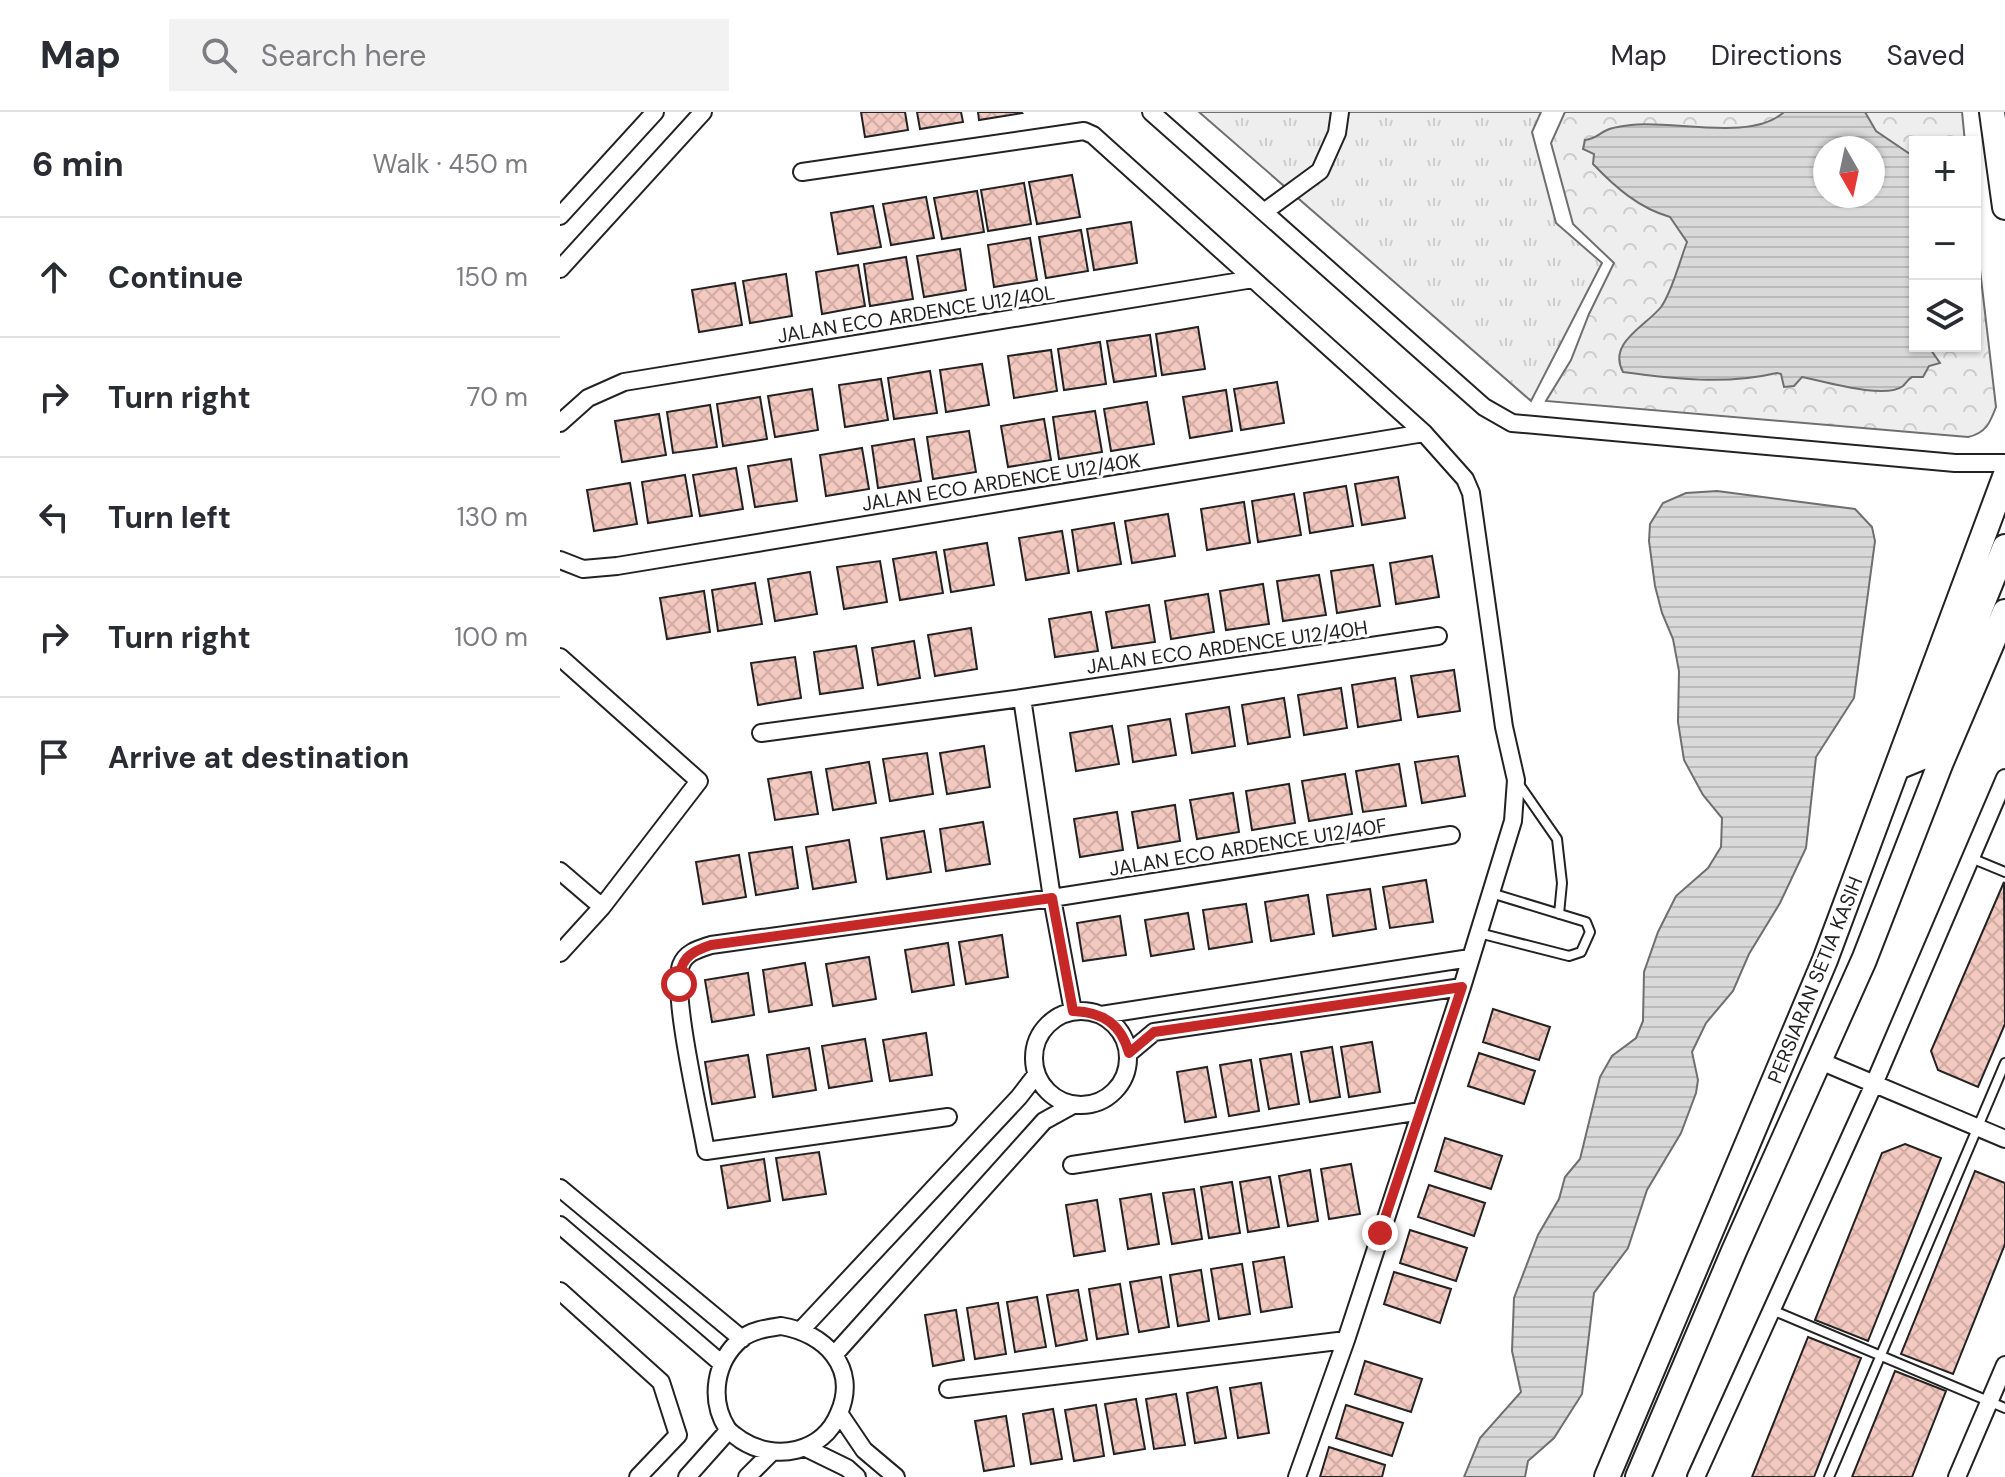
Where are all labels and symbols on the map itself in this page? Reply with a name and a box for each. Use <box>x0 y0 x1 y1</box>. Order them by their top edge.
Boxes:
north arrow <box>1813 136 1885 208</box>
street label: JALAN ECO ARDENCE U12/40L <box>775 279 1057 349</box>
street label: JALAN ECO ARDENCE U12/40K <box>860 447 1143 517</box>
street label: JALAN ECO ARDENCE U12/40H <box>1085 614 1369 680</box>
street label: JALAN ECO ARDENCE U12/40F <box>1107 812 1389 882</box>
street label: PERSIARAN SETIA KASIH <box>1762 873 1868 1087</box>
route start <box>661 966 697 1002</box>
route end <box>1362 1215 1398 1251</box>

